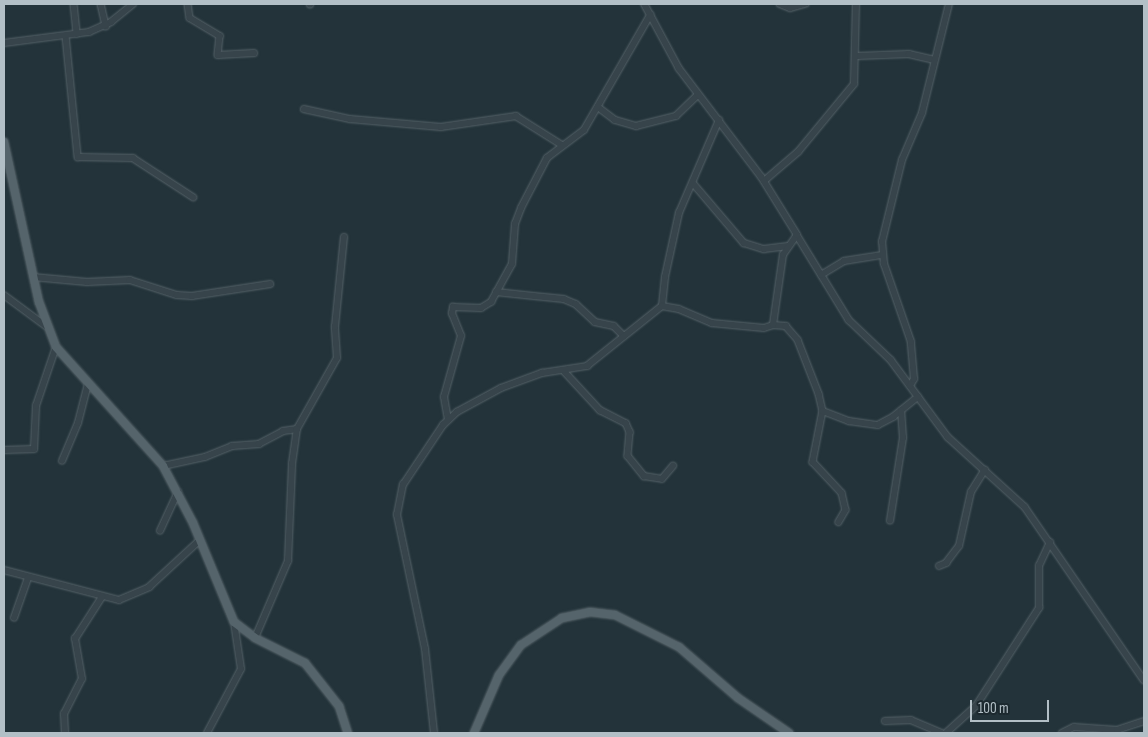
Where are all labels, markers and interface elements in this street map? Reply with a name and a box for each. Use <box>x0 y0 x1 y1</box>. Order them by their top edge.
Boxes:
scale bar <box>973 690 1052 722</box>
text: 100 m <box>978 699 1009 718</box>

